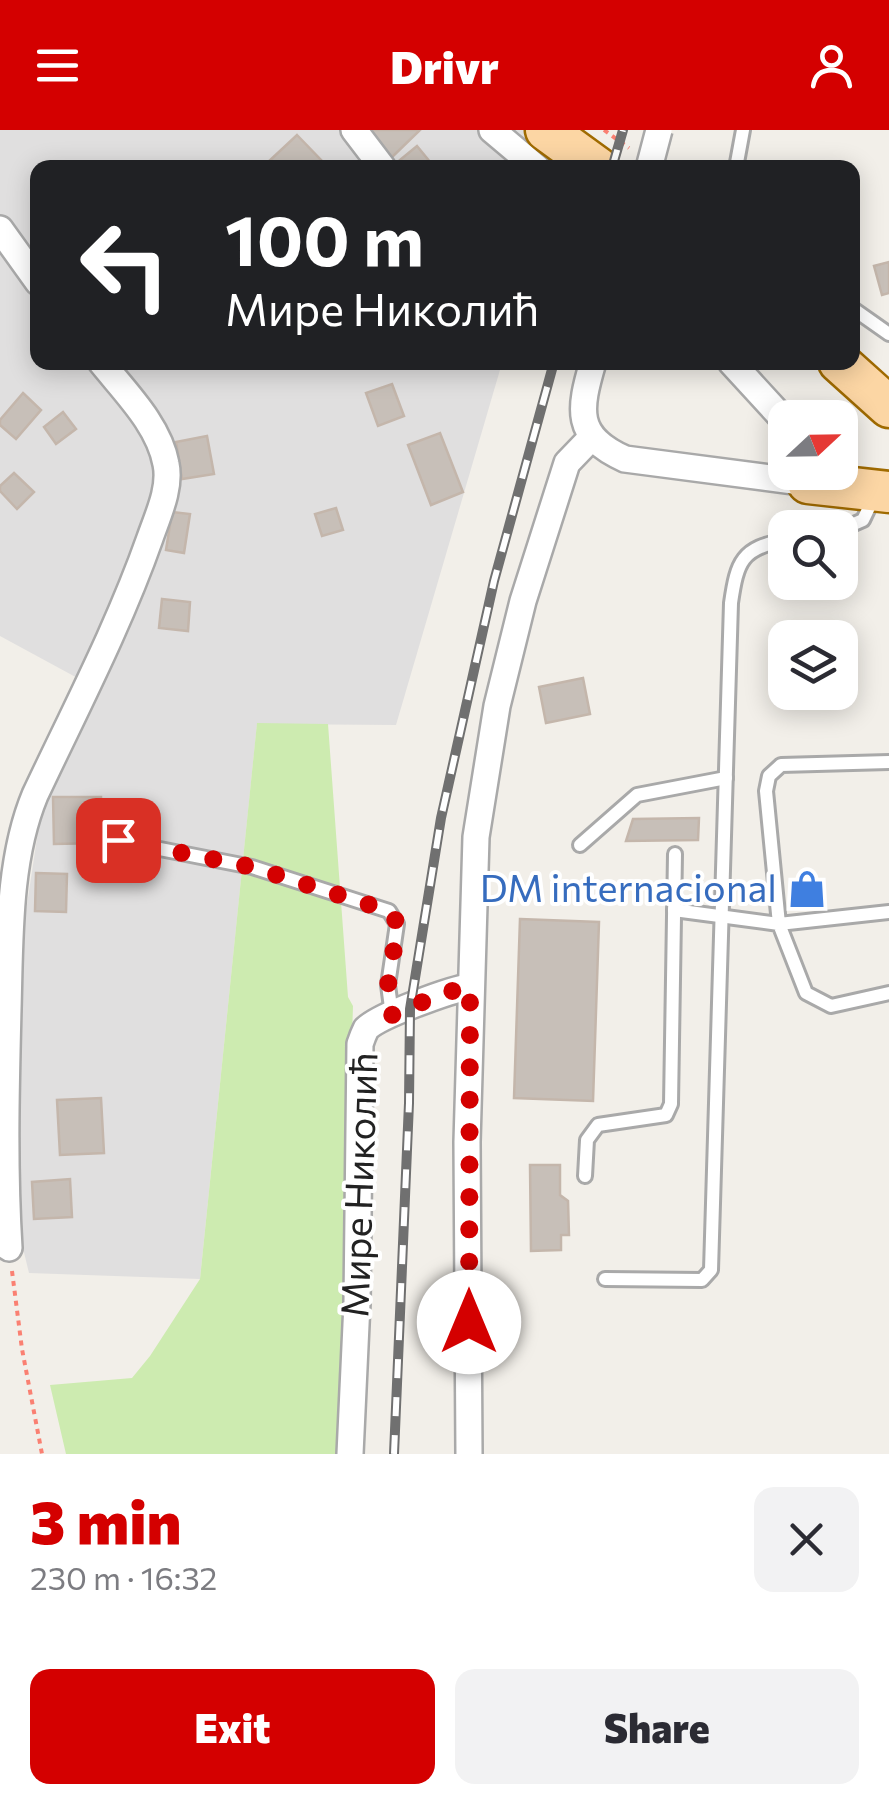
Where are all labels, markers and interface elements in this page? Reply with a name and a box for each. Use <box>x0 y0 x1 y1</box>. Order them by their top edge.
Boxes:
icon: menu <box>30 38 85 93</box>
text: Drivr <box>390 38 499 93</box>
icon: person <box>804 38 859 93</box>
text: 100 m <box>225 195 424 280</box>
icon: left <box>60 200 190 330</box>
text: Мире Николић <box>225 280 539 335</box>
north arrow <box>768 400 858 490</box>
map controls <box>768 400 858 710</box>
button: search <box>768 510 858 600</box>
button: layers <box>768 620 858 710</box>
pin <box>76 798 161 883</box>
icon: arrive <box>91 813 146 868</box>
place label: DM internacional <box>480 863 777 910</box>
shop icon: DM internacional <box>786 868 828 910</box>
street label: Мире Николић <box>329 1052 386 1318</box>
position arrow <box>417 1270 521 1374</box>
text: 3 min <box>30 1483 181 1556</box>
button: close <box>754 1487 859 1592</box>
text: 230 m · 16:32 <box>30 1557 217 1597</box>
button: Exit <box>30 1669 435 1784</box>
button: Share <box>455 1669 859 1784</box>

